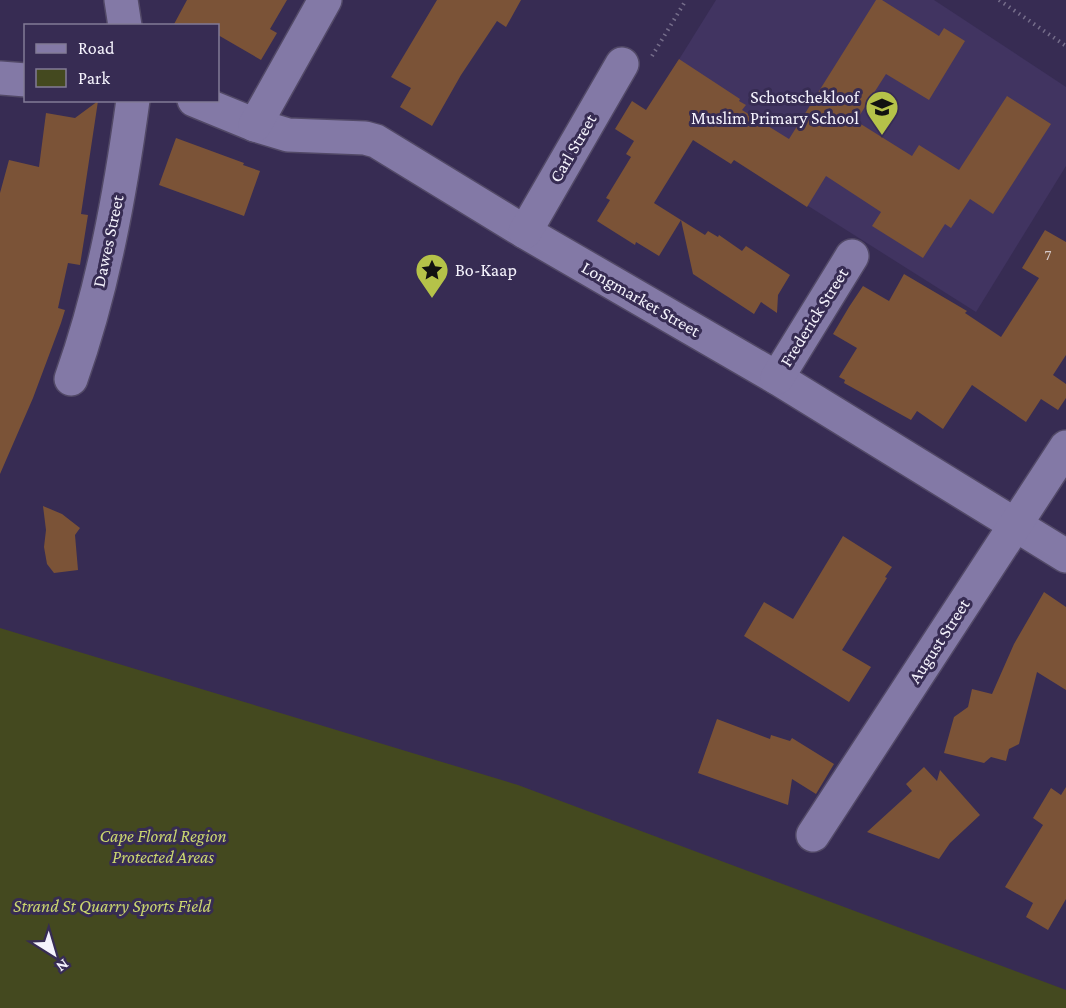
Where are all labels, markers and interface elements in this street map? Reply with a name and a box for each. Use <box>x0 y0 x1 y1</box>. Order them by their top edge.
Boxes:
legend <box>24 24 219 102</box>
text: Road <box>78 38 115 58</box>
text: Park <box>78 68 110 88</box>
place label: Schotschekloof Muslim Primary School <box>691 87 861 128</box>
school or university icon: Schotschekloof Muslim Primary School <box>864 89 900 136</box>
street label: Carl Street <box>545 109 601 186</box>
street label: Dawes Street <box>88 192 128 289</box>
house number: 7 <box>1045 247 1052 263</box>
place icon: Bo-Kaap <box>414 252 450 299</box>
street label: Longmarket Street <box>578 257 705 341</box>
place label: Bo-Kaap <box>455 260 517 280</box>
street label: Frederick Street <box>776 263 853 370</box>
street label: August Street <box>904 594 974 687</box>
park label: Cape Floral Region Protected Areas <box>99 826 227 867</box>
park label: Strand St Quarry Sports Field <box>13 896 211 916</box>
north arrow <box>24 924 84 984</box>
text: N <box>53 956 72 976</box>

